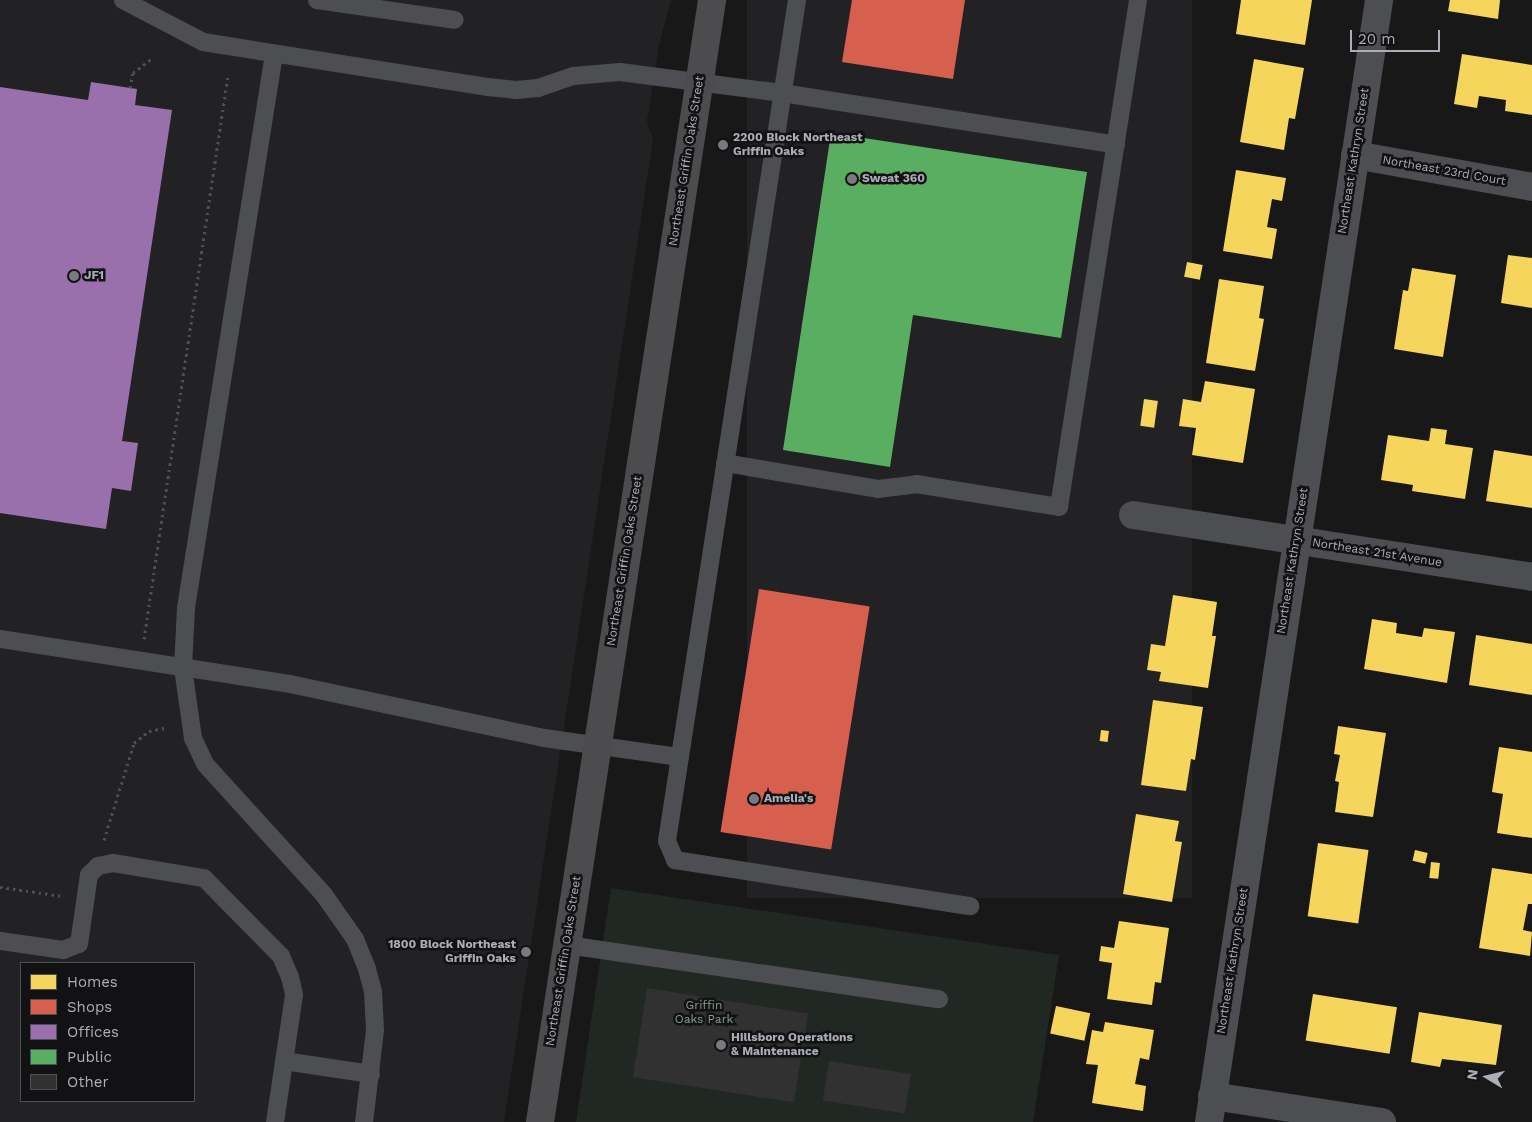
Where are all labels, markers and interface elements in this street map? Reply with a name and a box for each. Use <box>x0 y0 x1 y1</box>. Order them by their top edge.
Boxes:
scale bar <box>1352 20 1442 52</box>
text: 20 m <box>1358 30 1396 48</box>
street label: Northeast Griffin Oaks Street <box>666 75 708 247</box>
street label: Northeast Kathryn Street <box>1335 87 1373 235</box>
place label: 2200 Block Northeast Griffin Oaks <box>733 131 863 159</box>
marker: 2200 Block Northeast Griffin Oaks <box>717 139 729 151</box>
street label: Northeast 23rd Court <box>1381 153 1507 189</box>
place label: Sweat 360 <box>862 172 925 186</box>
marker: Sweat 360 <box>846 173 858 185</box>
place label: JF1 <box>84 269 104 283</box>
marker: JF1 <box>68 270 80 282</box>
street label: Northeast Griffin Oaks Street <box>604 475 646 647</box>
street label: Northeast Kathryn Street <box>1274 487 1312 635</box>
street label: Northeast 21st Avenue <box>1311 536 1443 570</box>
place label: Amelia's <box>764 792 813 806</box>
marker: Amelia's <box>748 793 760 805</box>
street label: Northeast Griffin Oaks Street <box>543 875 585 1047</box>
street label: Northeast Kathryn Street <box>1214 887 1252 1035</box>
place label: 1800 Block Northeast Griffin Oaks <box>388 938 516 966</box>
marker: 1800 Block Northeast Griffin Oaks <box>520 946 532 958</box>
legend <box>20 962 195 1102</box>
text: Homes <box>67 973 118 991</box>
text: Shops <box>67 998 112 1016</box>
park label: Griffin Oaks Park <box>675 999 733 1027</box>
text: Offices <box>67 1023 119 1041</box>
place label: Hillsboro Operations & Maintenance <box>731 1031 853 1059</box>
marker: Hillsboro Operations & Maintenance <box>715 1039 727 1051</box>
text: Public <box>67 1048 112 1066</box>
north arrow <box>1462 1052 1512 1102</box>
text: N <box>1463 1068 1481 1081</box>
text: Other <box>67 1073 109 1091</box>

